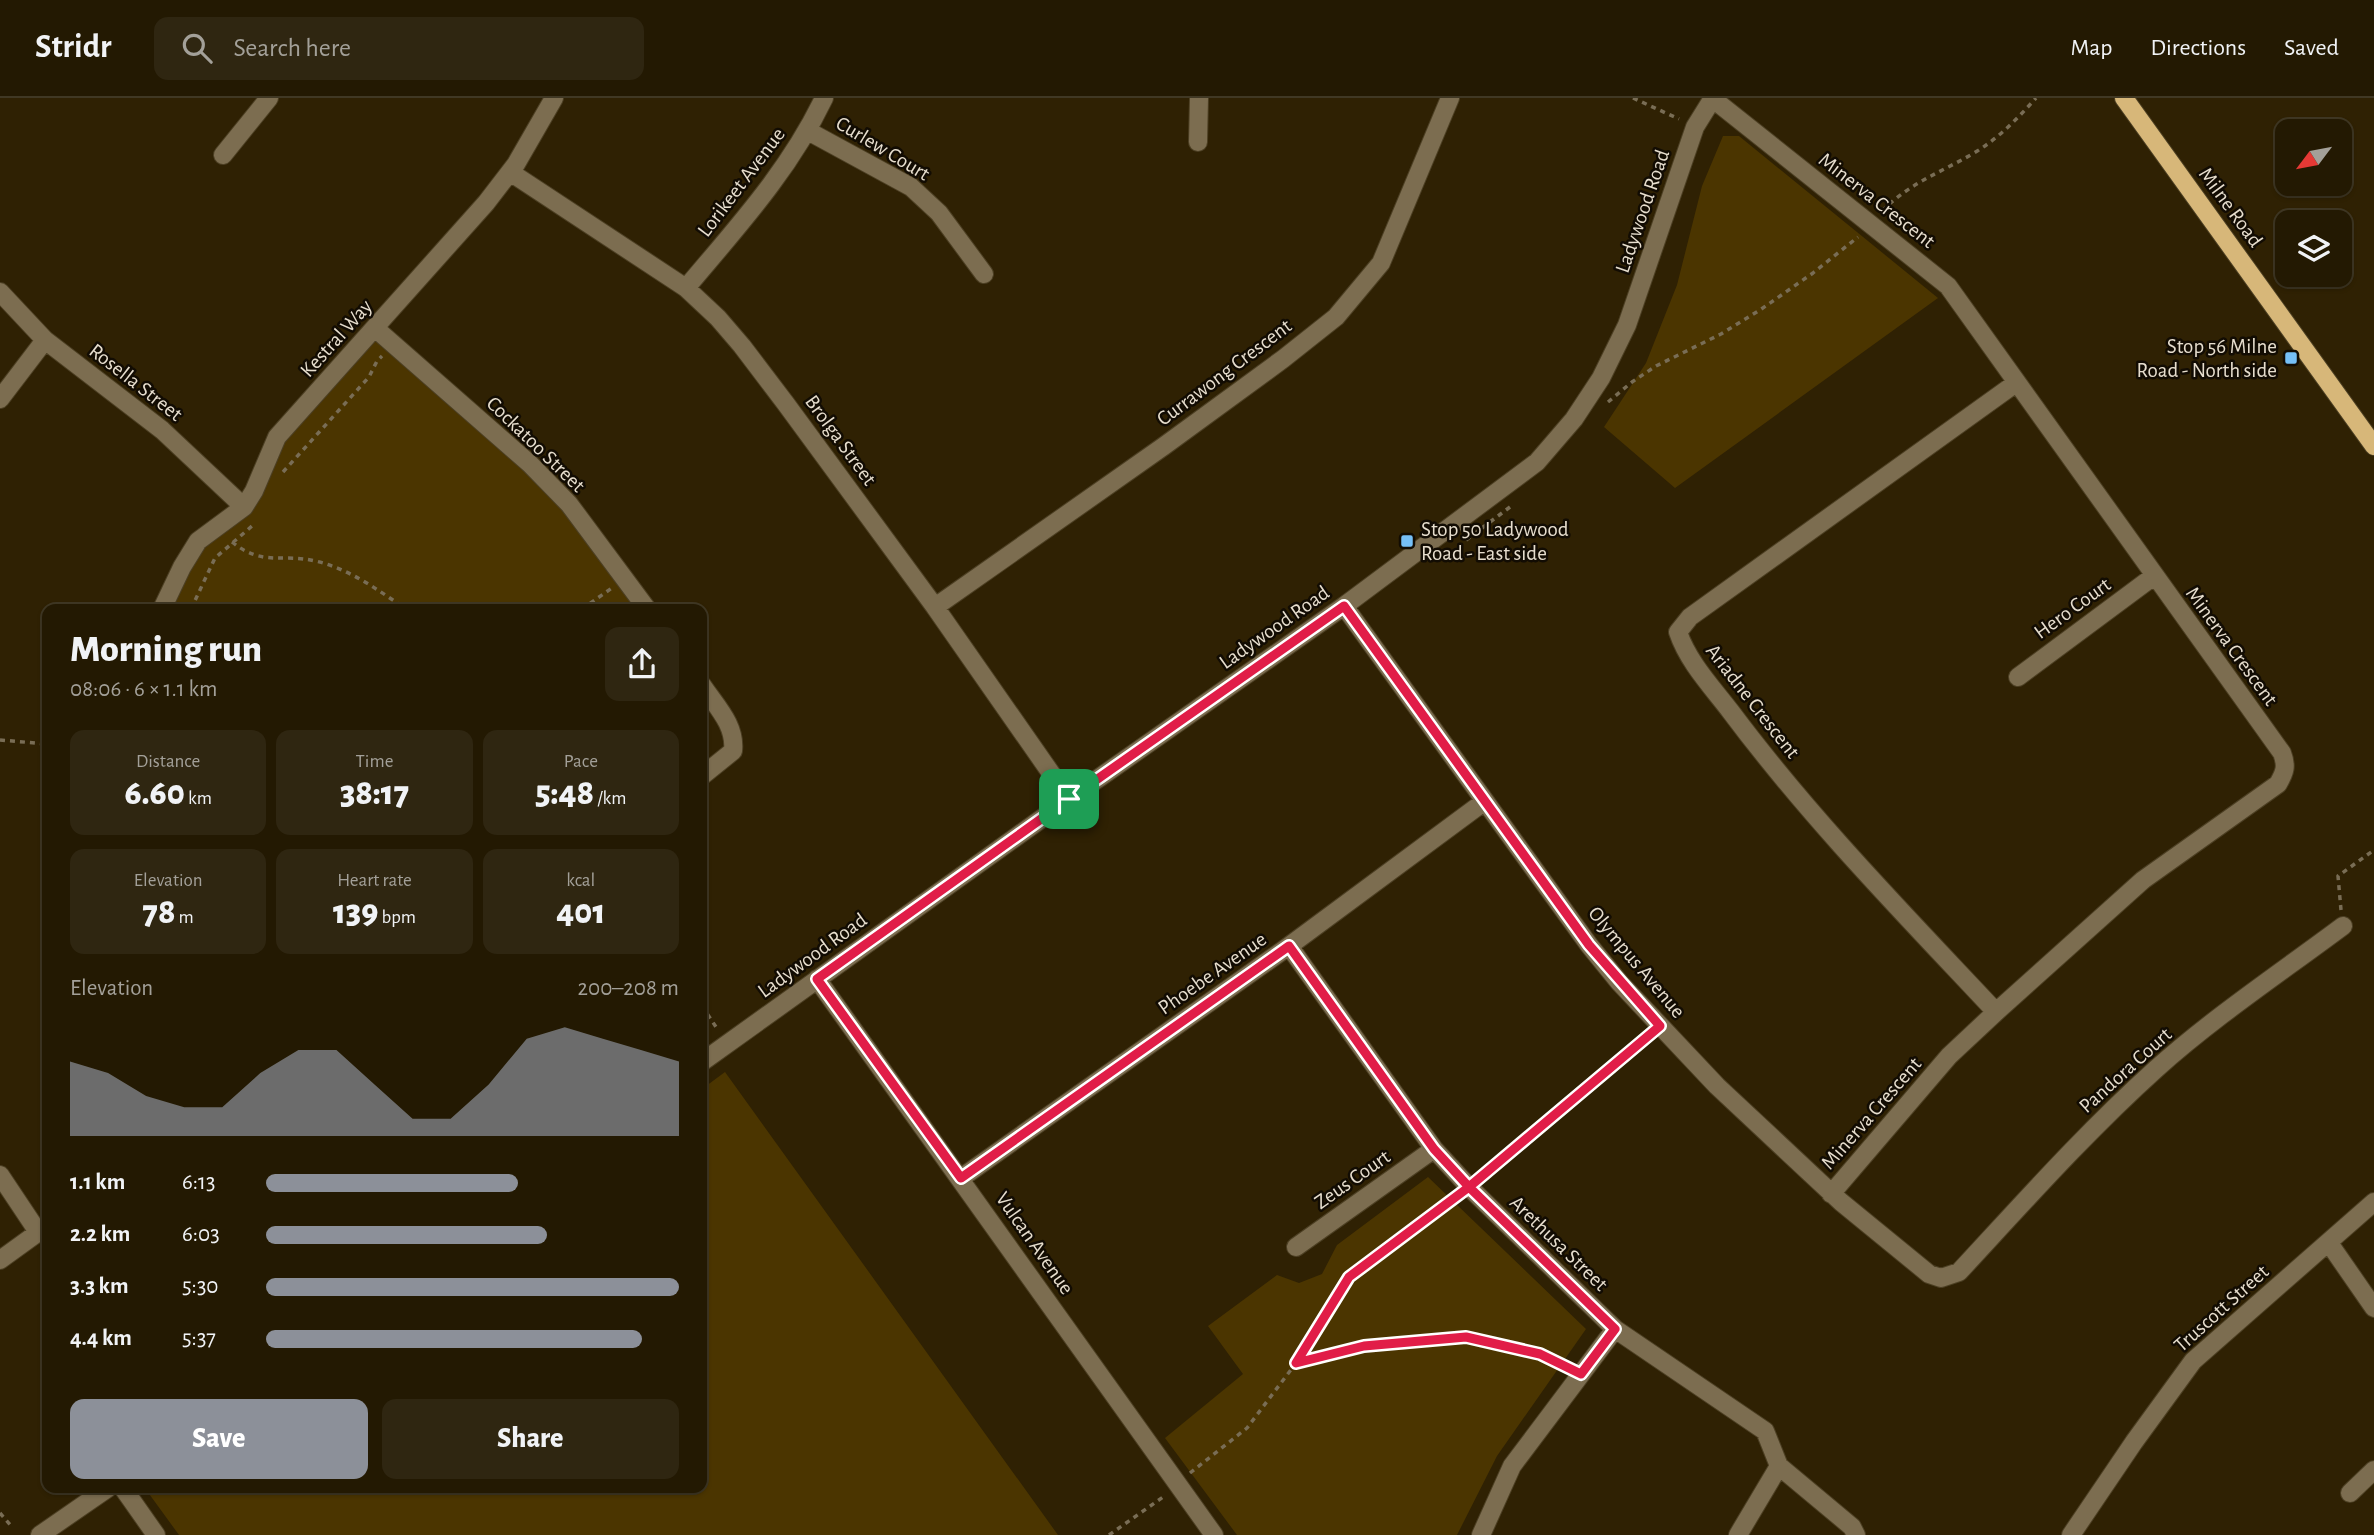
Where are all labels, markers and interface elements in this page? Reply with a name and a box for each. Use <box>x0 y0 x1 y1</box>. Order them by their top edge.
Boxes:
search box <box>154 17 644 80</box>
icon: search <box>178 29 216 67</box>
text: Stridr <box>35 31 112 64</box>
text: Search here <box>234 35 351 61</box>
text: Map <box>2070 36 2112 60</box>
text: Directions <box>2150 36 2246 60</box>
text: Saved <box>2284 36 2339 60</box>
street label: Curlew Court <box>832 112 934 185</box>
north arrow <box>2275 119 2352 196</box>
map controls <box>2275 119 2352 287</box>
street label: Lorikeet Avenue <box>694 124 789 241</box>
street label: Ladywood Road <box>1612 147 1673 275</box>
street label: Minerva Crescent <box>1815 149 1939 252</box>
street label: Milne Road <box>2195 164 2266 251</box>
button: layers <box>2275 210 2352 287</box>
street label: Kestral Way <box>296 296 376 381</box>
street label: Currawong Crescent <box>1153 315 1296 430</box>
place label: Stop 56 Milne Road - North side <box>2137 336 2277 381</box>
street label: Rosella Street <box>85 340 186 425</box>
marker: Stop 56 Milne Road - North side <box>2283 350 2299 366</box>
street label: Brolga Street <box>801 391 880 490</box>
street label: Cockatoo Street <box>482 392 589 496</box>
place label: Stop 50 Ladywood Road - East side <box>1421 519 1569 564</box>
marker: Stop 50 Ladywood Road - East side <box>1399 533 1415 549</box>
street label: Hero Court <box>2030 574 2115 643</box>
street label: Ladywood Road <box>1215 582 1333 673</box>
street label: Minerva Crescent <box>2182 583 2282 710</box>
button: share <box>605 627 679 701</box>
text: Morning run <box>70 631 262 669</box>
street label: Ariadne Crescent <box>1702 640 1804 763</box>
text: 08:06 · 6 × 1.1 km <box>70 678 217 701</box>
text: Distance <box>136 752 200 771</box>
text: Time <box>356 752 393 771</box>
text: Pace <box>564 752 598 771</box>
pin <box>1039 769 1099 829</box>
text: 6.60 <box>124 776 185 811</box>
text: 38:17 <box>340 776 409 811</box>
text: 5:48 <box>535 776 594 811</box>
icon: arrive <box>1050 780 1088 818</box>
text: km <box>185 789 212 808</box>
text: /km <box>594 789 626 808</box>
text: Elevation <box>134 871 203 890</box>
text: Heart rate <box>337 871 412 890</box>
text: kcal <box>566 871 595 890</box>
text: 78 <box>143 895 175 930</box>
text: 139 <box>333 895 378 930</box>
text: 401 <box>556 895 605 930</box>
street label: Olympus Avenue <box>1584 903 1689 1022</box>
text: m <box>175 908 194 927</box>
text: bpm <box>378 908 416 927</box>
street label: Ladywood Road <box>754 909 871 1002</box>
street label: Phoebe Avenue <box>1154 928 1270 1018</box>
text: Elevation <box>70 977 153 1000</box>
text: 200–208 m <box>578 977 679 1000</box>
street label: Pandora Court <box>2075 1023 2176 1117</box>
street label: Minerva Crescent <box>1817 1053 1926 1173</box>
street label: Zeus Court <box>1311 1146 1394 1213</box>
text: 1.1 km <box>70 1171 125 1194</box>
text: 6:13 <box>182 1171 215 1194</box>
street label: Vulcan Avenue <box>992 1188 1077 1298</box>
street label: Arethusa Street <box>1506 1192 1612 1295</box>
text: 2.2 km <box>70 1223 130 1246</box>
text: 6:03 <box>182 1223 220 1246</box>
street label: Truscott Street <box>2170 1261 2273 1356</box>
text: 3.3 km <box>70 1275 129 1298</box>
text: 5:30 <box>182 1275 219 1298</box>
text: 4.4 km <box>70 1327 132 1350</box>
text: 5:37 <box>182 1327 216 1350</box>
button: Save <box>70 1399 368 1479</box>
button: Share <box>382 1399 679 1479</box>

